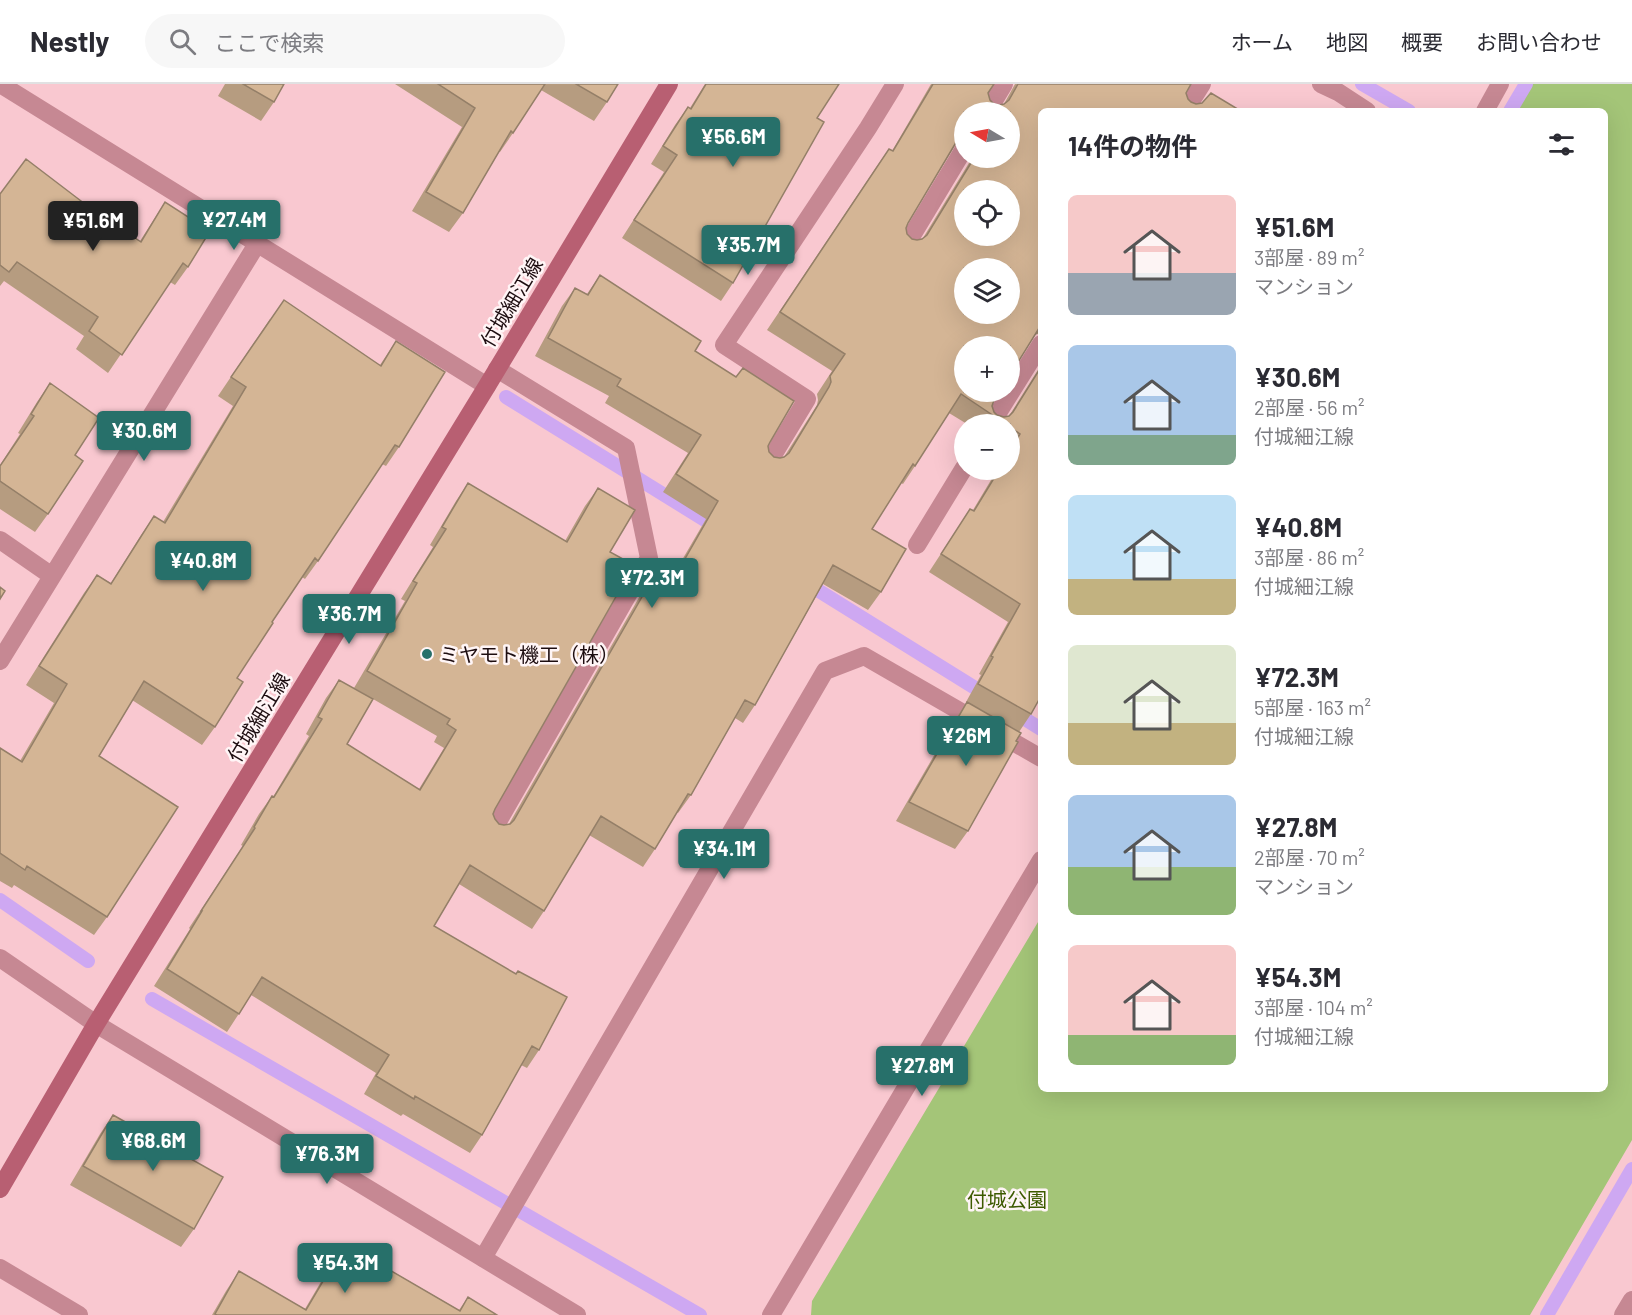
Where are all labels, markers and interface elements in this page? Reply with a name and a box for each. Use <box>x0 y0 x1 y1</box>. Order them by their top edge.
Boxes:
search box <box>145 14 565 68</box>
text: Nestly <box>30 24 109 58</box>
icon: search <box>166 25 199 58</box>
text: ここで検索 <box>214 29 324 55</box>
text: ホーム <box>1231 29 1293 54</box>
text: 地図 <box>1326 29 1368 54</box>
text: 概要 <box>1401 29 1443 54</box>
text: お問い合わせ <box>1476 29 1602 54</box>
north arrow <box>954 102 1020 168</box>
map controls <box>954 102 1020 480</box>
pin: ¥56.6M <box>684 117 782 168</box>
text: ¥56.6M <box>700 124 766 148</box>
icon: filters <box>1545 128 1578 161</box>
text: 14件の物件 <box>1068 130 1197 161</box>
button: locate <box>954 180 1020 246</box>
pin: ¥27.4M <box>185 200 283 251</box>
pin: ¥51.6M <box>44 201 142 252</box>
text: ¥27.4M <box>201 207 267 231</box>
text: ¥51.6M <box>62 208 124 232</box>
text: ¥51.6M <box>1254 211 1334 242</box>
icon: home <box>1116 219 1188 291</box>
pin: ¥35.7M <box>699 225 797 276</box>
text: ¥35.7M <box>716 232 780 256</box>
text: 3部屋 · 89 m² <box>1254 245 1364 269</box>
street label: 付城細江線 <box>475 253 547 351</box>
button: layers <box>954 258 1020 324</box>
text: マンション <box>1254 274 1354 298</box>
button: + <box>954 336 1020 402</box>
text: ¥30.6M <box>1254 361 1340 392</box>
icon: home <box>1116 369 1188 441</box>
text: 2部屋 · 56 m² <box>1254 395 1365 419</box>
pin: ¥30.6M <box>95 411 193 462</box>
button: − <box>954 414 1020 480</box>
text: ¥30.6M <box>111 418 177 442</box>
text: 付城細江線 <box>1254 424 1354 448</box>
text: ¥40.8M <box>1254 511 1342 542</box>
icon: home <box>1116 519 1188 591</box>
pin: ¥40.8M <box>154 541 252 592</box>
text: 3部屋 · 86 m² <box>1254 545 1364 569</box>
text: ¥40.8M <box>169 548 237 572</box>
pin: ¥72.3M <box>603 558 701 609</box>
text: ¥72.3M <box>619 565 685 589</box>
text: 付城細江線 <box>1254 574 1354 598</box>
pin: ¥36.7M <box>300 594 398 645</box>
text: ¥36.7M <box>317 601 381 625</box>
place label: ミヤモト機工（株） <box>439 642 619 666</box>
marker: ミヤモト機工（株） <box>420 647 434 661</box>
text: ¥72.3M <box>1254 661 1339 692</box>
street label: 付城細江線 <box>222 668 294 766</box>
icon: home <box>1116 669 1188 741</box>
text: 5部屋 · 163 m² <box>1254 695 1371 719</box>
pin: ¥26M <box>930 716 1002 767</box>
text: ¥26M <box>941 723 991 747</box>
text: 付城細江線 <box>1254 724 1354 748</box>
text: ¥27.8M <box>1254 811 1337 842</box>
icon: home <box>1116 819 1188 891</box>
pin: ¥34.1M <box>675 829 773 880</box>
text: ¥34.1M <box>692 836 756 860</box>
text: 2部屋 · 70 m² <box>1254 845 1365 869</box>
text: マンション <box>1254 874 1354 898</box>
text: ¥54.3M <box>1254 961 1341 992</box>
icon: home <box>1116 969 1188 1041</box>
text: 3部屋 · 104 m² <box>1254 995 1373 1019</box>
text: 付城細江線 <box>1254 1024 1354 1048</box>
pin: ¥27.8M <box>873 1046 971 1097</box>
text: ¥27.8M <box>890 1053 954 1077</box>
pin: ¥68.6M <box>104 1121 202 1172</box>
text: ¥68.6M <box>120 1128 186 1152</box>
pin: ¥76.3M <box>278 1134 376 1185</box>
text: ¥76.3M <box>295 1141 359 1165</box>
park label: 付城公園 <box>967 1187 1047 1211</box>
pin: ¥54.3M <box>296 1243 394 1294</box>
text: ¥54.3M <box>311 1250 379 1274</box>

